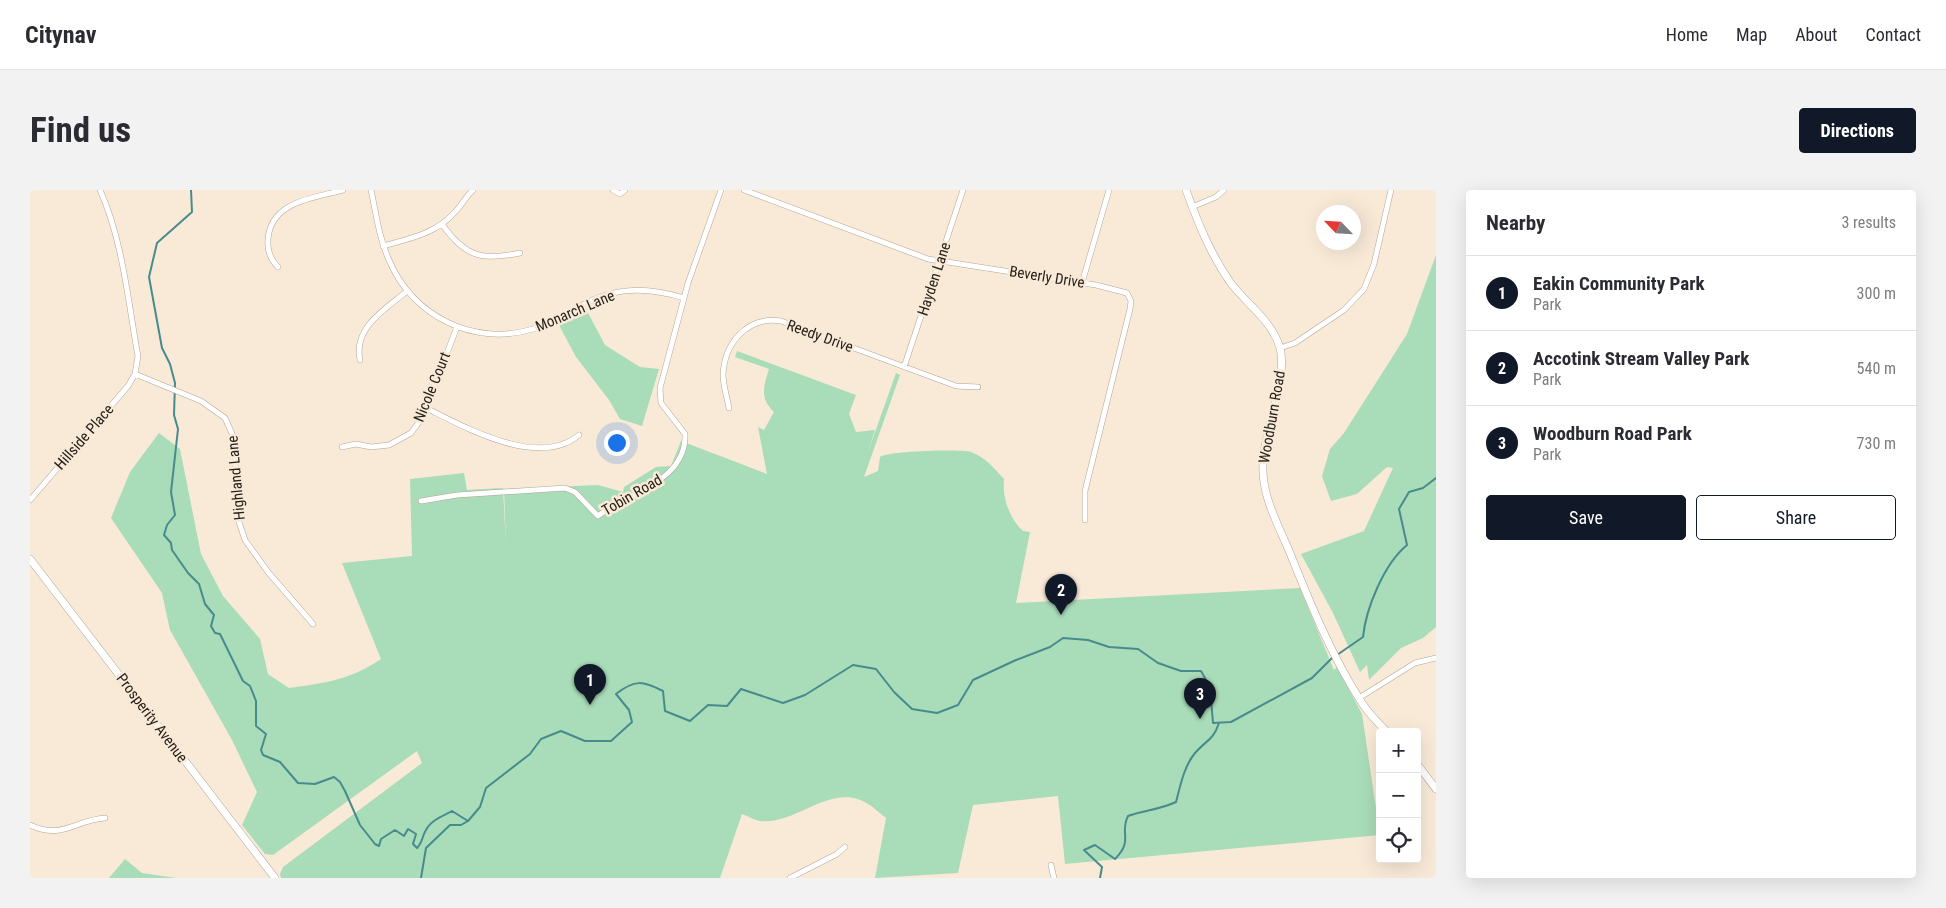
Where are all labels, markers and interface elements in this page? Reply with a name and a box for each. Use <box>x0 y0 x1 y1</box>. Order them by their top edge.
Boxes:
text: Citynav <box>25 21 96 49</box>
text: Home <box>1666 24 1708 45</box>
text: Map <box>1736 24 1767 45</box>
text: About <box>1795 24 1837 45</box>
text: Contact <box>1865 24 1921 45</box>
button: Directions <box>1799 108 1916 153</box>
text: Find us <box>30 110 131 151</box>
north arrow <box>1316 205 1361 250</box>
text: Nearby <box>1486 211 1545 235</box>
text: 3 results <box>1841 213 1896 232</box>
street label: Hayden Lane <box>914 240 954 318</box>
street label: Beverly Drive <box>1008 262 1086 292</box>
text: Eakin Community Park <box>1533 272 1705 295</box>
text: 1 <box>1498 284 1506 303</box>
text: 300 m <box>1857 284 1896 303</box>
street label: Monarch Lane <box>533 286 617 336</box>
text: Park <box>1533 295 1562 314</box>
street label: Reedy Drive <box>784 316 856 356</box>
text: Accotink Stream Valley Park <box>1533 347 1749 370</box>
street label: Nicole Court <box>410 349 454 425</box>
text: 2 <box>1498 359 1506 378</box>
text: 540 m <box>1857 359 1896 378</box>
street label: Woodburn Road <box>1255 369 1289 465</box>
text: Park <box>1533 370 1562 389</box>
street label: Hillside Place <box>51 401 117 473</box>
text: Woodburn Road Park <box>1533 422 1692 445</box>
your location <box>604 430 630 456</box>
text: 3 <box>1498 434 1506 453</box>
text: 730 m <box>1857 434 1896 453</box>
street label: Highland Lane <box>223 435 249 521</box>
text: Park <box>1533 445 1562 464</box>
street label: Tobin Road <box>599 471 665 519</box>
button: Save <box>1486 495 1686 540</box>
button: Share <box>1696 495 1896 540</box>
pin: 2 <box>1045 574 1077 615</box>
pin: 1 <box>574 664 606 705</box>
street label: Prosperity Avenue <box>113 670 191 766</box>
pin: 3 <box>1184 678 1216 719</box>
map controls <box>1376 728 1421 863</box>
button: + <box>1376 728 1421 773</box>
button: − <box>1376 773 1421 818</box>
button: locate <box>1376 818 1421 863</box>

